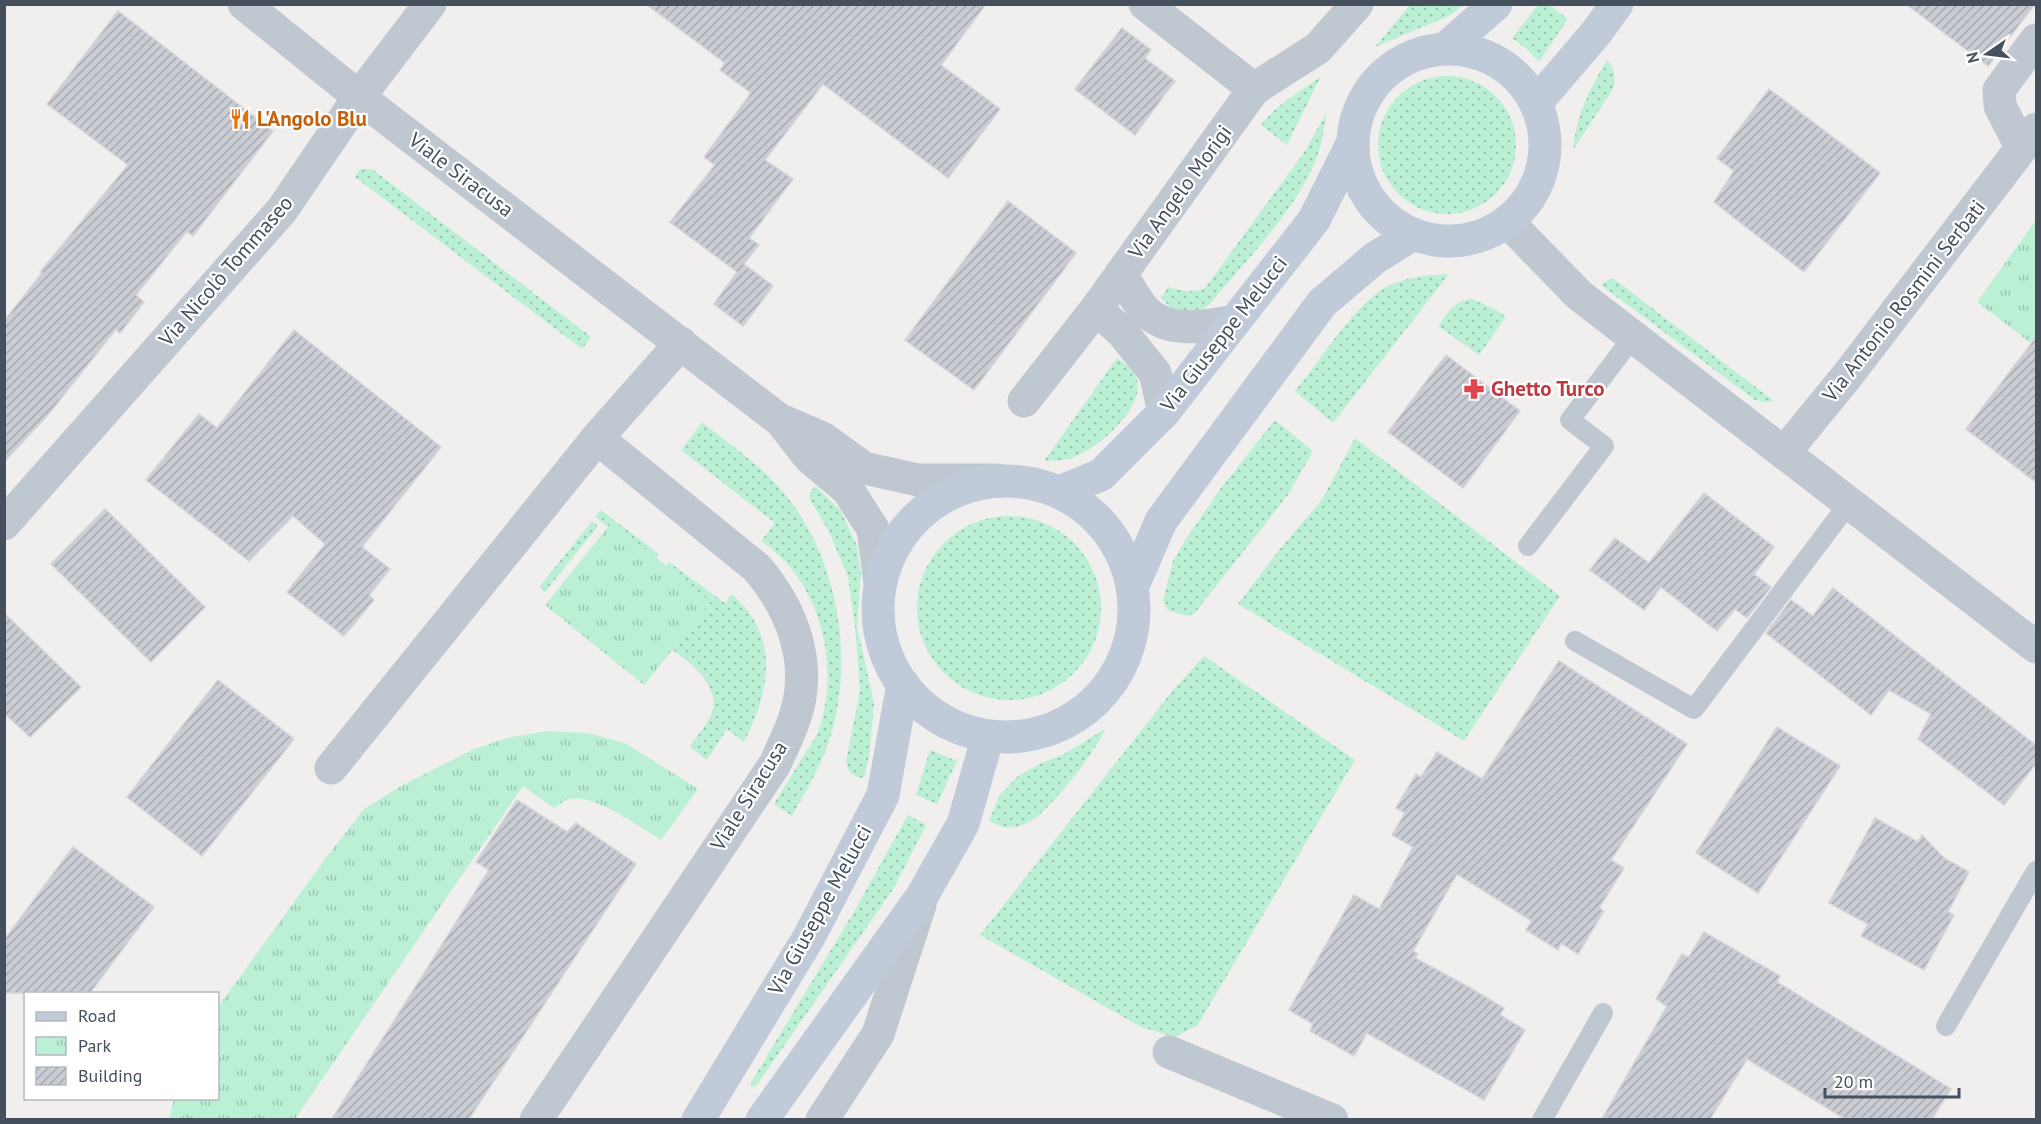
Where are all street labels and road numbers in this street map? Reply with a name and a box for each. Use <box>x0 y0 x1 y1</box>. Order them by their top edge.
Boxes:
street label: Via Angelo Morigi <box>1121 119 1237 265</box>
street label: Viale Siracusa <box>403 126 519 223</box>
street label: Via Nicolò Tommaseo <box>152 190 299 352</box>
street label: Via Antonio Rosmini Serbati <box>1816 194 1991 408</box>
street label: Via Giuseppe Melucci <box>1154 250 1293 418</box>
street label: Viale Siracusa <box>704 736 793 857</box>
street label: Via Giuseppe Melucci <box>761 820 878 1001</box>

